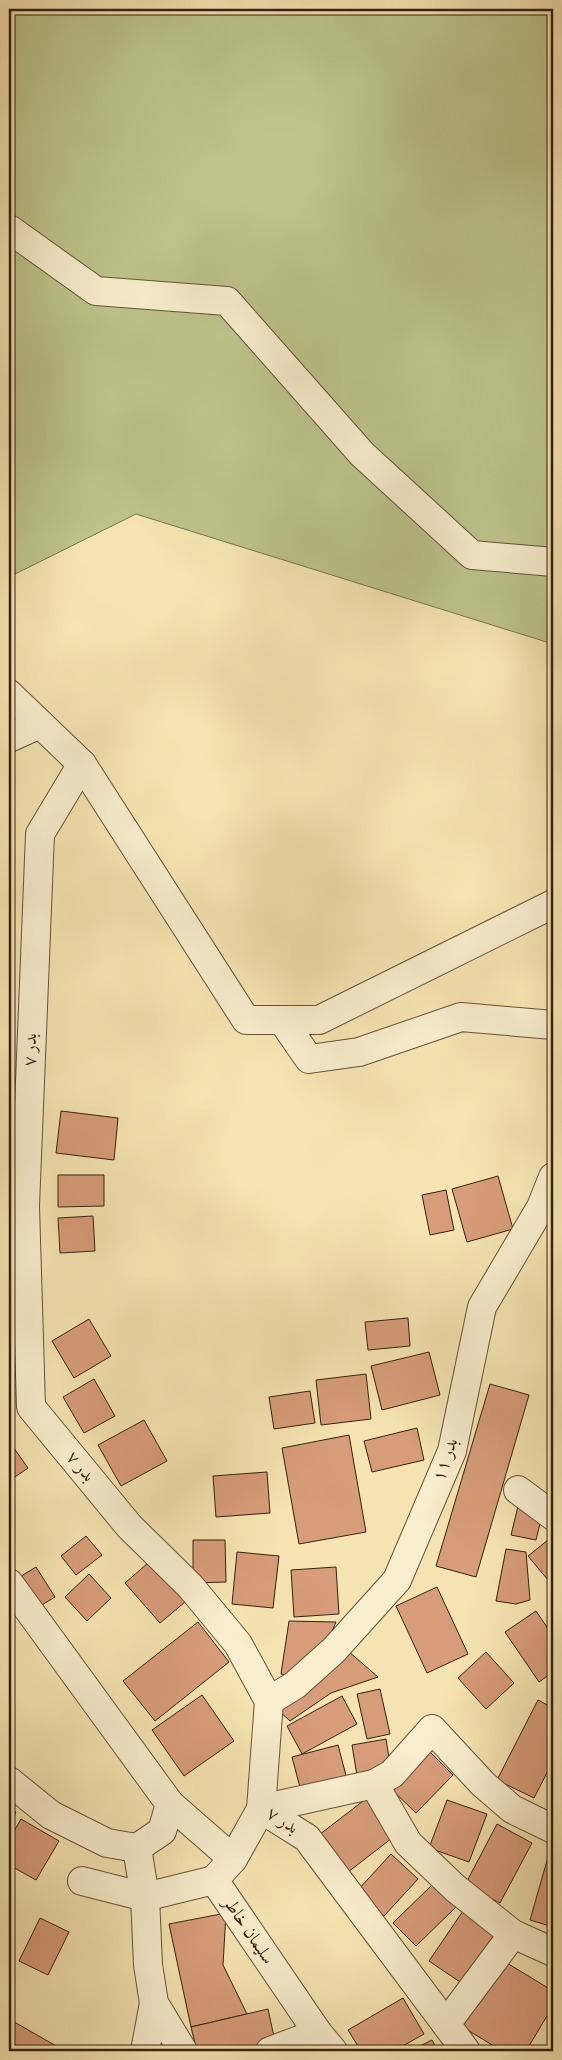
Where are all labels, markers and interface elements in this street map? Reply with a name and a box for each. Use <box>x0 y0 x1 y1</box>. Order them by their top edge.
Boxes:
street label: بدر ۷ <box>19 1033 43 1067</box>
street label: بدر ۱۱ <box>428 1435 464 1485</box>
street label: بدر ۷ <box>60 1447 100 1487</box>
street label: بدر ۷ <box>262 1802 302 1840</box>
street label: سلیمان خاطر <box>216 1891 279 1969</box>

